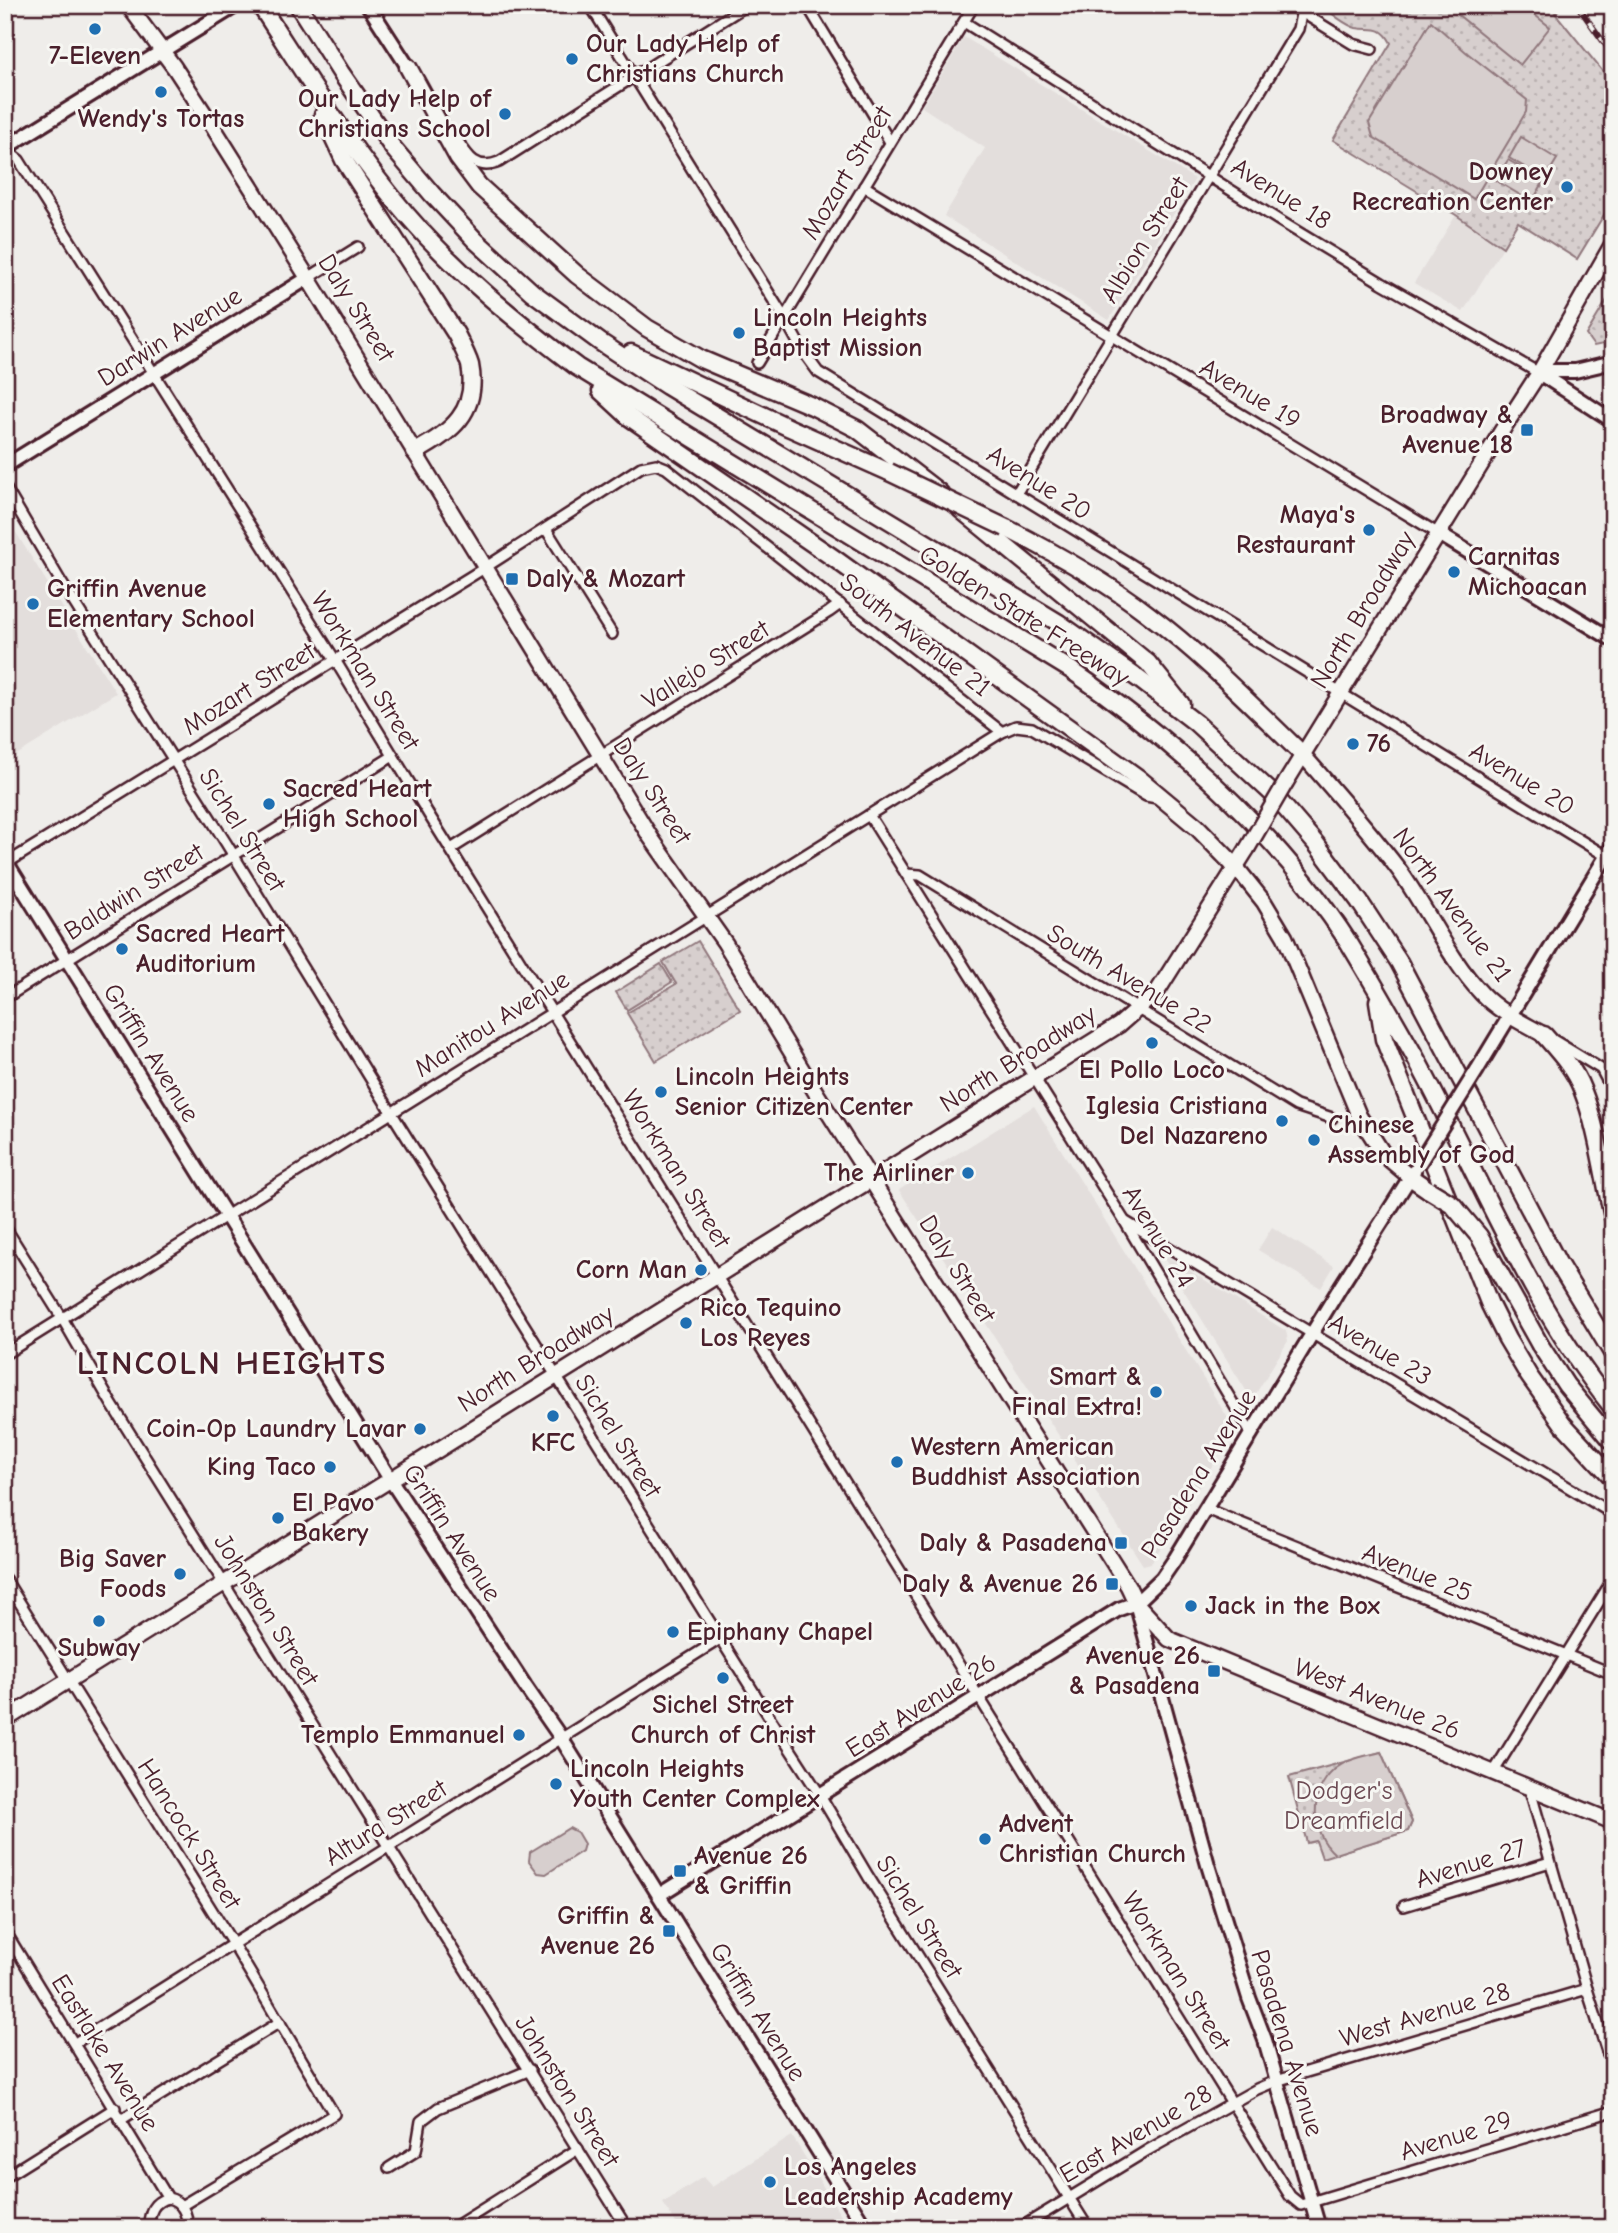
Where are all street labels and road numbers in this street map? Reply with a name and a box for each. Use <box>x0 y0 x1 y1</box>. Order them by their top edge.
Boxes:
street label: Mozart Street <box>795 99 899 245</box>
street label: Avenue 18 <box>1226 152 1336 236</box>
street label: Albion Street <box>1095 170 1196 308</box>
street label: Daly Street <box>311 249 402 369</box>
street label: Darwin Avenue <box>93 281 247 393</box>
street label: Avenue 19 <box>1194 352 1306 436</box>
street label: Avenue 20 <box>981 439 1097 527</box>
street label: North Broadway <box>1304 526 1422 694</box>
street label: Golden State Freeway <box>914 539 1135 693</box>
street label: South Avenue 21 <box>834 567 996 703</box>
street label: Workman Street <box>304 586 427 757</box>
street label: Vallejo Street <box>637 613 776 716</box>
street label: Mozart Street <box>177 636 322 742</box>
street label: Daly Street <box>607 732 698 851</box>
street label: Avenue 20 <box>1464 736 1580 822</box>
street label: Sichel Street <box>192 763 292 898</box>
street label: North Avenue 21 <box>1386 822 1518 988</box>
street label: Baldwin Street <box>59 836 211 947</box>
street label: South Avenue 22 <box>1041 918 1217 1040</box>
street label: Manitou Avenue <box>409 964 575 1084</box>
street label: Griffin Avenue <box>97 978 205 1128</box>
street label: North Broadway <box>934 999 1102 1119</box>
street label: Workman Street <box>615 1084 738 1255</box>
street label: Avenue 24 <box>1116 1180 1200 1294</box>
street label: Daly Street <box>912 1210 1003 1330</box>
street label: North Broadway <box>452 1299 620 1419</box>
street label: Avenue 23 <box>1323 1308 1437 1392</box>
street label: Sichel Street <box>568 1369 668 1504</box>
street label: Pasadena Avenue <box>1135 1384 1263 1564</box>
street label: Griffin Avenue <box>397 1459 507 1607</box>
street label: Johnston Street <box>207 1529 325 1693</box>
street label: Avenue 25 <box>1358 1537 1476 1609</box>
street label: East Avenue 26 <box>840 1648 1002 1764</box>
street label: West Avenue 26 <box>1290 1652 1464 1746</box>
street label: Hancock Street <box>131 1753 248 1916</box>
street label: Altura Street <box>319 1773 454 1872</box>
street label: Avenue 27 <box>1412 1833 1530 1895</box>
street label: Sichel Street <box>869 1850 969 1985</box>
street label: Workman Street <box>1115 1886 1238 2057</box>
street label: Griffin Avenue <box>704 1937 812 2087</box>
street label: Pasadena Avenue <box>1244 1946 1330 2140</box>
street label: Eastlake Avenue <box>45 1969 165 2137</box>
street label: West Avenue 28 <box>1336 1976 1514 2054</box>
street label: Johnston Street <box>508 2010 626 2174</box>
street label: East Avenue 28 <box>1055 2078 1217 2190</box>
street label: Avenue 29 <box>1396 2105 1516 2167</box>

